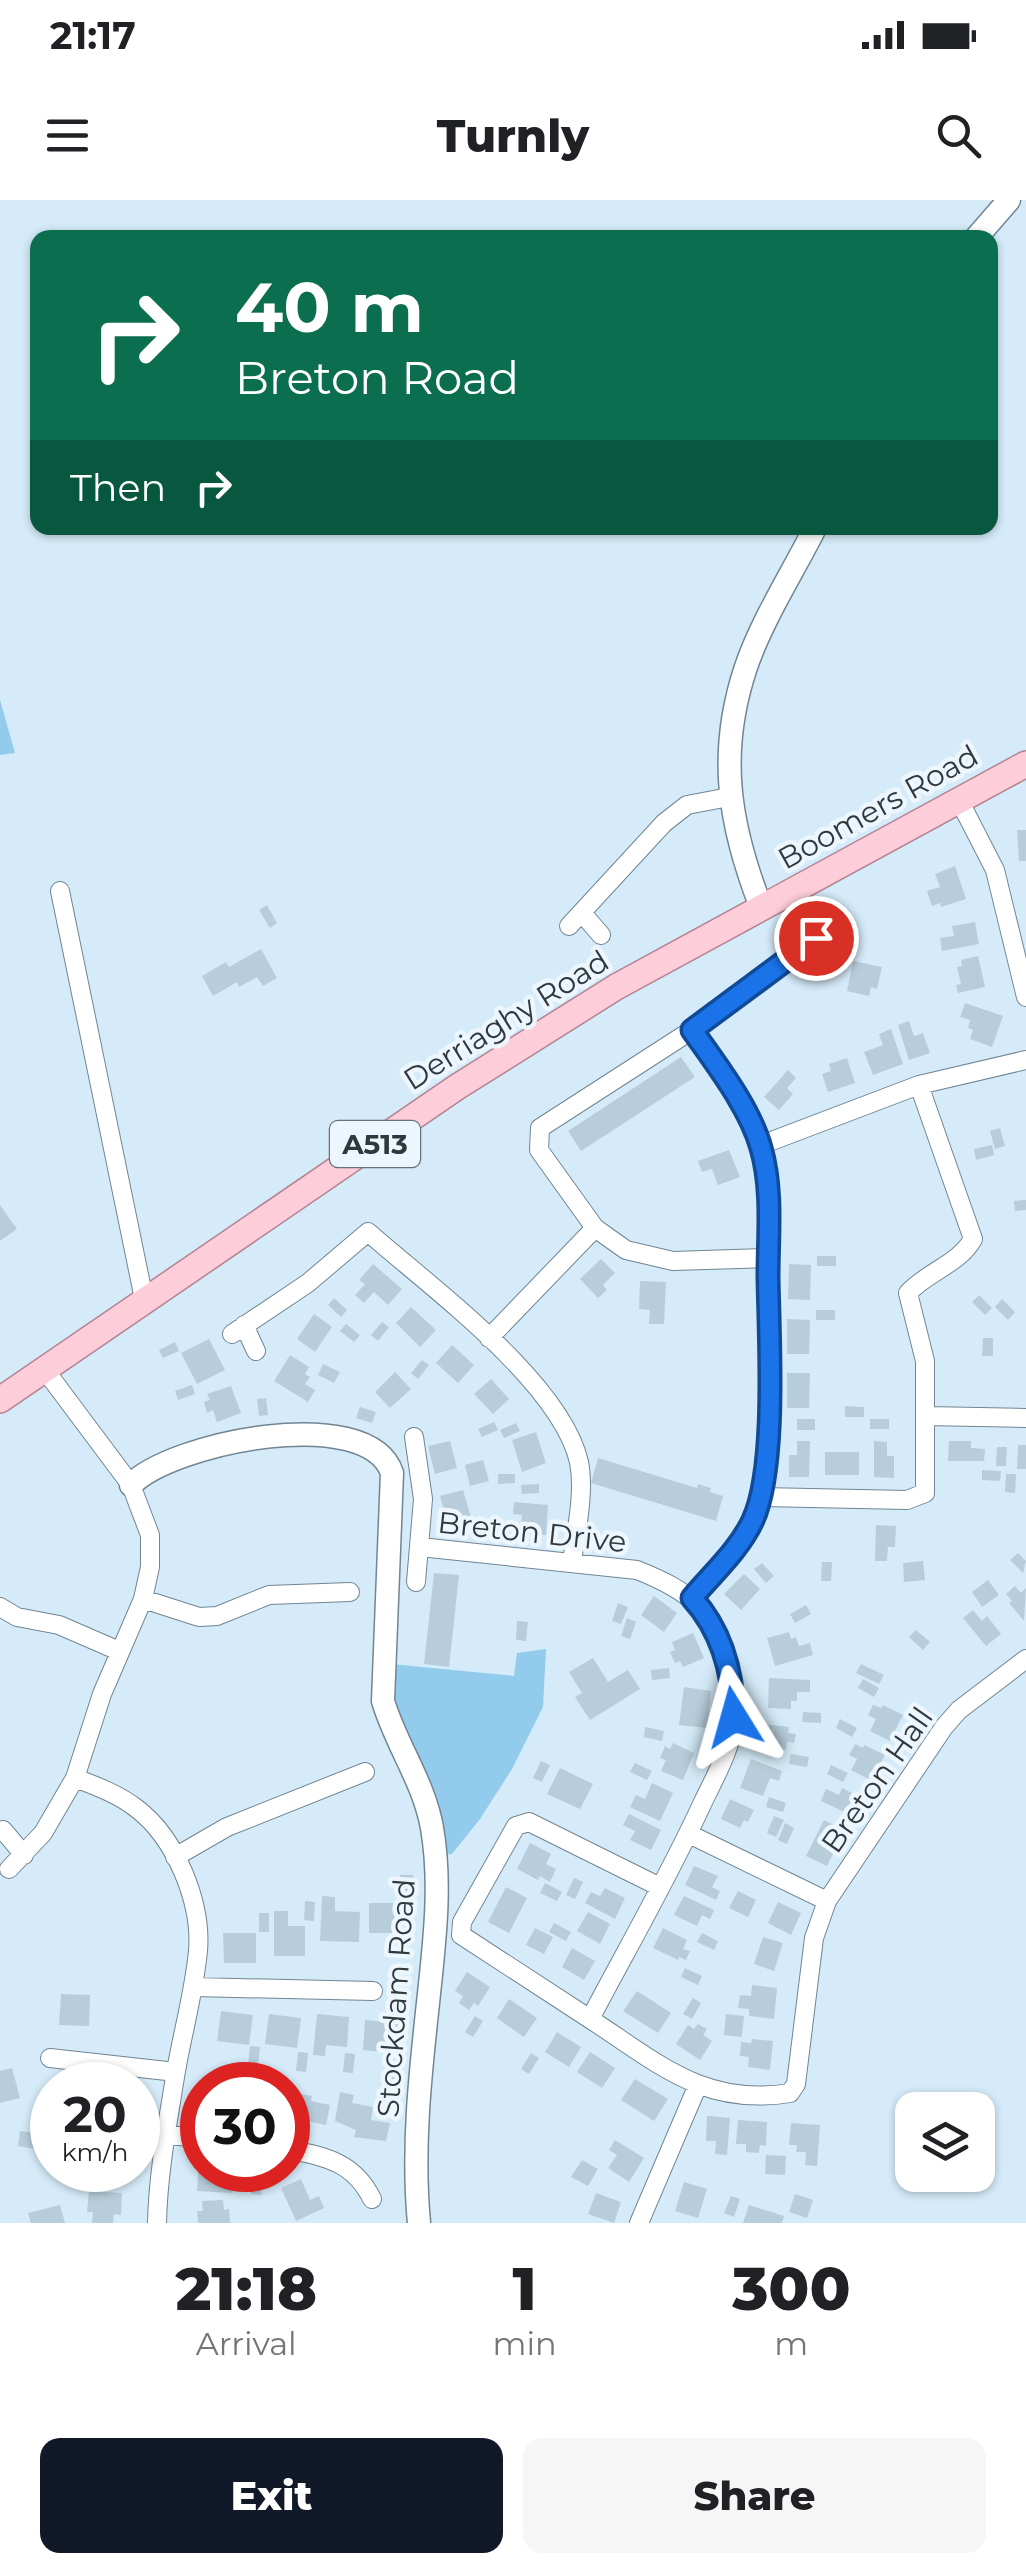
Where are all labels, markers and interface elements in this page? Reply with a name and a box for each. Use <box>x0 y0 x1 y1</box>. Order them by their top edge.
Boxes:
text: 21:17 <box>50 12 136 59</box>
icon: menu <box>40 108 95 163</box>
text: Turnly <box>437 108 589 163</box>
icon: search <box>931 108 986 163</box>
text: 40 m <box>235 264 424 350</box>
icon: right <box>70 270 200 400</box>
text: Breton Road <box>235 350 519 405</box>
icon: right <box>186 460 241 515</box>
text: Then <box>70 464 166 511</box>
street label: Boomers Road <box>771 737 985 877</box>
pin <box>774 896 859 981</box>
icon: arrive <box>789 911 844 966</box>
street label: Derriaghy Road <box>397 942 615 1098</box>
road number: A513 <box>330 1121 420 1167</box>
street label: Breton Drive <box>436 1504 628 1560</box>
position arrow <box>682 1665 786 1769</box>
street label: Breton Hall <box>813 1700 941 1860</box>
street label: Stockdam Road <box>369 1877 423 2119</box>
speed limit sign: 30 <box>180 2062 310 2192</box>
text: 20 <box>63 2084 127 2145</box>
map controls <box>895 2092 995 2192</box>
button: layers <box>895 2092 995 2192</box>
text: km/h <box>62 2137 128 2167</box>
text: 21:18 <box>175 2252 317 2325</box>
text: 1 <box>512 2252 537 2325</box>
text: 300 <box>732 2252 851 2325</box>
text: Arrival <box>196 2324 297 2363</box>
text: min <box>493 2324 557 2363</box>
text: m <box>774 2324 808 2363</box>
button: Exit <box>40 2438 503 2553</box>
button: Share <box>523 2438 986 2553</box>

